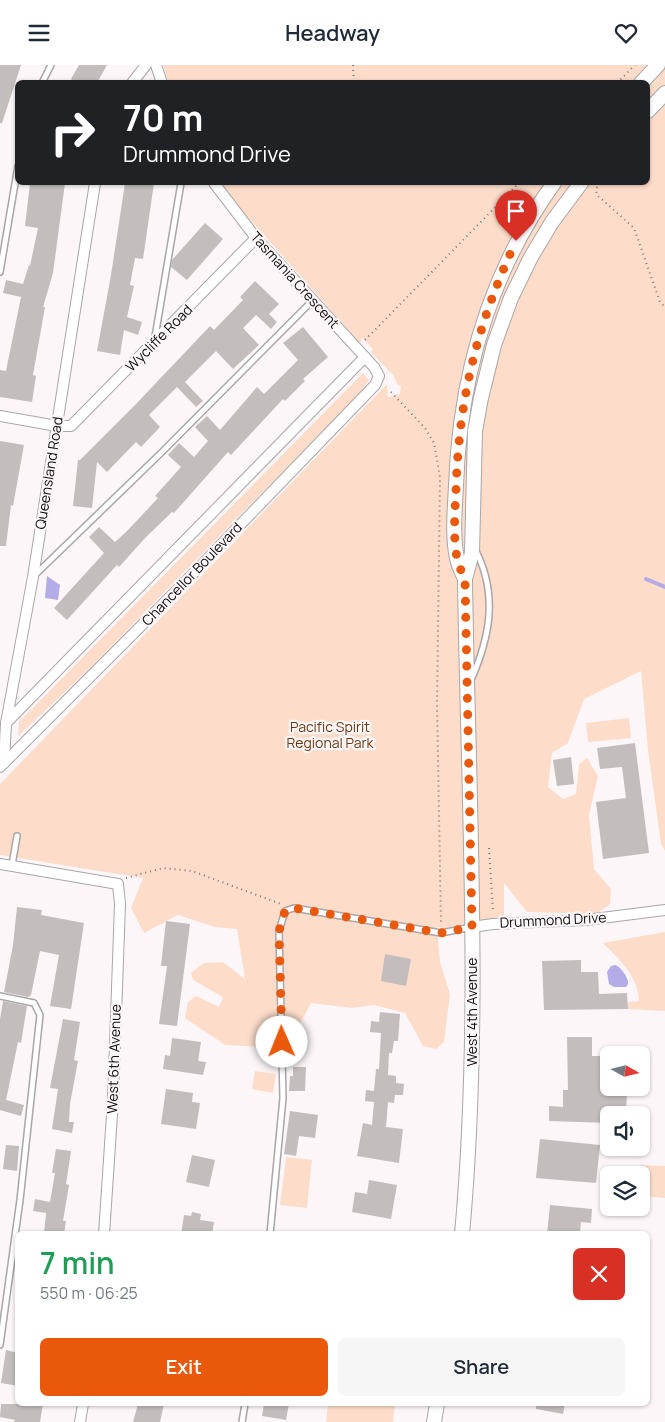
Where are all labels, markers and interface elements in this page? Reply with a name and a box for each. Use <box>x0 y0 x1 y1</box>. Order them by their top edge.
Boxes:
text: Headway <box>285 18 380 48</box>
icon: menu <box>25 19 53 47</box>
icon: heart <box>612 19 640 47</box>
text: 70 m <box>123 94 203 142</box>
icon: right <box>40 100 105 165</box>
text: Drummond Drive <box>123 139 291 169</box>
pin <box>495 190 537 241</box>
icon: arrive <box>502 197 530 225</box>
street label: Tasmania Crescent <box>247 227 344 332</box>
street label: Wycliffe Road <box>121 300 196 375</box>
street label: Queensland Road <box>30 415 67 531</box>
street label: Chancellor Boulevard <box>137 518 246 629</box>
park label: Pacific Spirit Regional Park <box>287 717 375 752</box>
street label: Drummond Drive <box>499 907 607 932</box>
street label: West 4th Avenue <box>462 957 481 1067</box>
street label: West 6th Avenue <box>102 1004 125 1114</box>
position arrow <box>255 1015 307 1067</box>
north arrow <box>600 1046 650 1096</box>
map controls <box>600 1046 650 1216</box>
button: sound <box>600 1106 650 1156</box>
button: layers <box>600 1166 650 1216</box>
text: 7 min <box>40 1242 115 1283</box>
button: close <box>573 1248 625 1300</box>
text: 550 m · 06:25 <box>40 1282 138 1304</box>
button: Exit <box>40 1338 328 1396</box>
button: Share <box>338 1338 625 1396</box>

